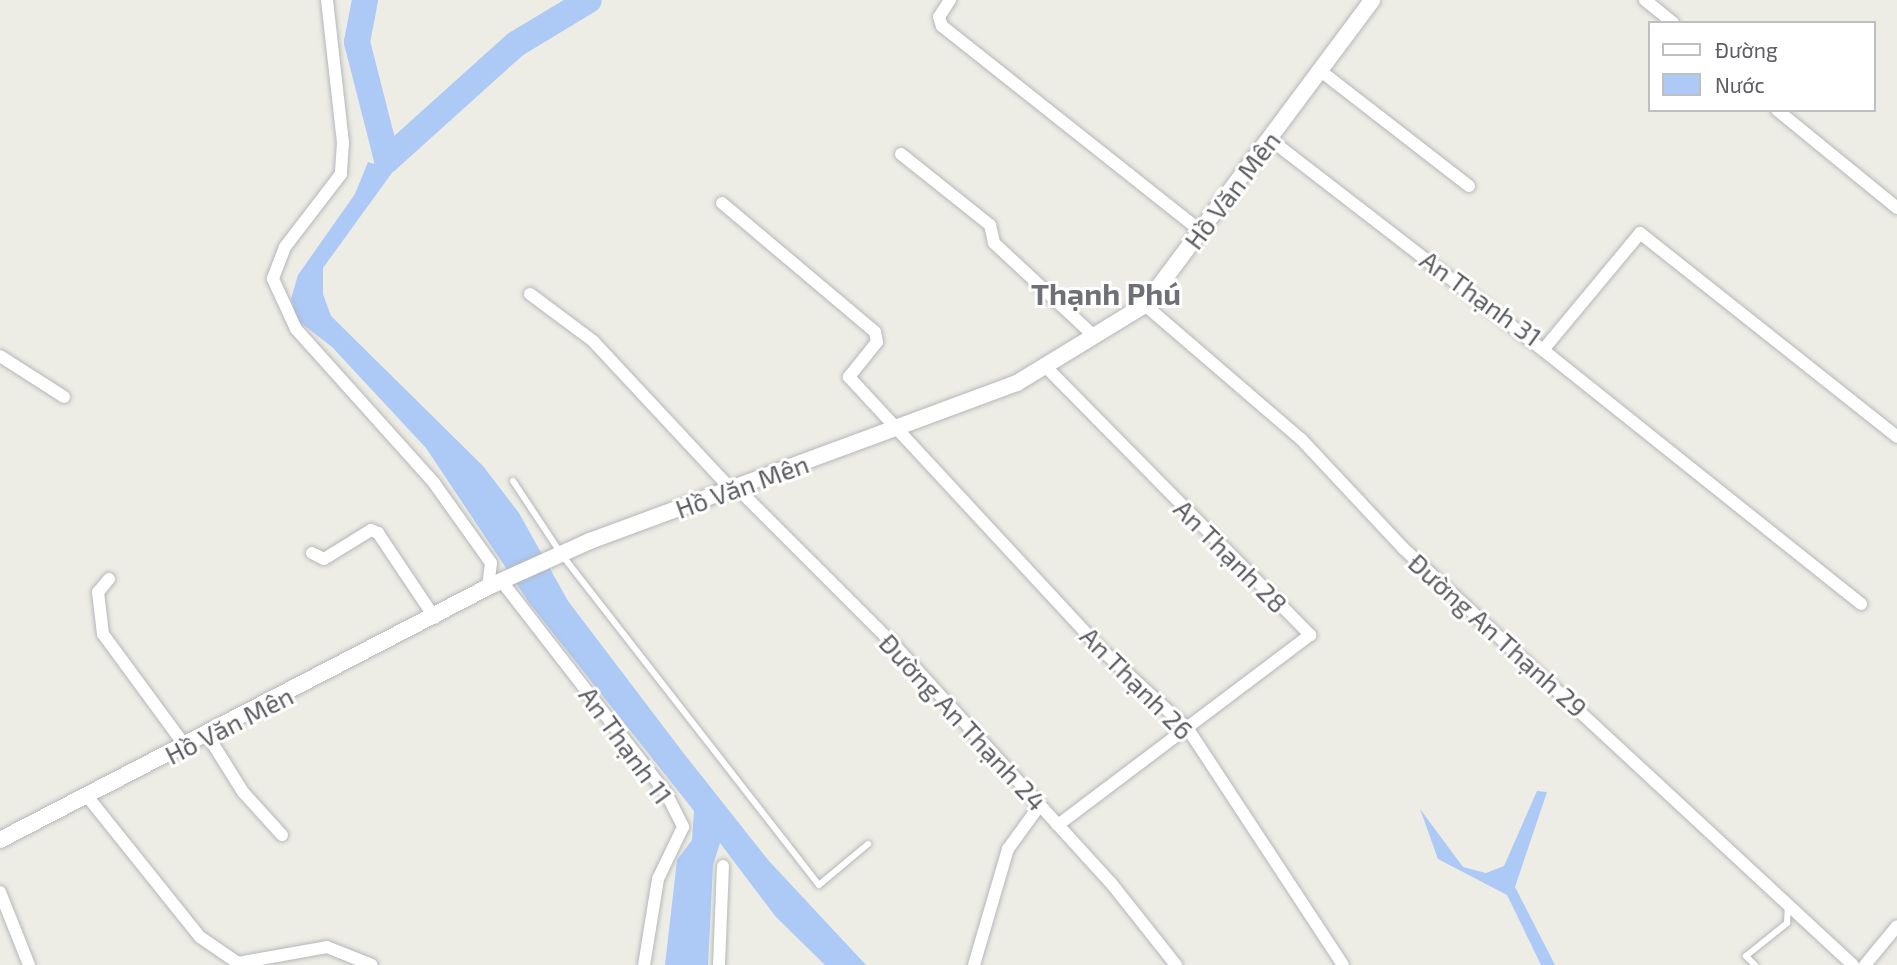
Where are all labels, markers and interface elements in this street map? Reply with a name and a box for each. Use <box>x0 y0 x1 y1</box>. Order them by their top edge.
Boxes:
legend <box>1648 21 1876 112</box>
text: Đường <box>1715 37 1778 62</box>
text: Nước <box>1715 72 1765 97</box>
street label: Hồ Văn Mên <box>1177 125 1287 255</box>
street label: An Thạnh 31 <box>1414 244 1548 352</box>
district label: Thạnh Phú <box>1031 275 1181 311</box>
street label: Hồ Văn Mên <box>671 447 813 525</box>
street label: An Thạnh 28 <box>1168 493 1294 619</box>
street label: Đường An Thạnh 29 <box>1402 546 1594 724</box>
street label: An Thạnh 26 <box>1074 620 1200 746</box>
street label: Đường An Thạnh 24 <box>873 627 1053 817</box>
street label: Hồ Văn Mên <box>160 679 298 771</box>
street label: An Thạnh 11 <box>573 680 679 810</box>

